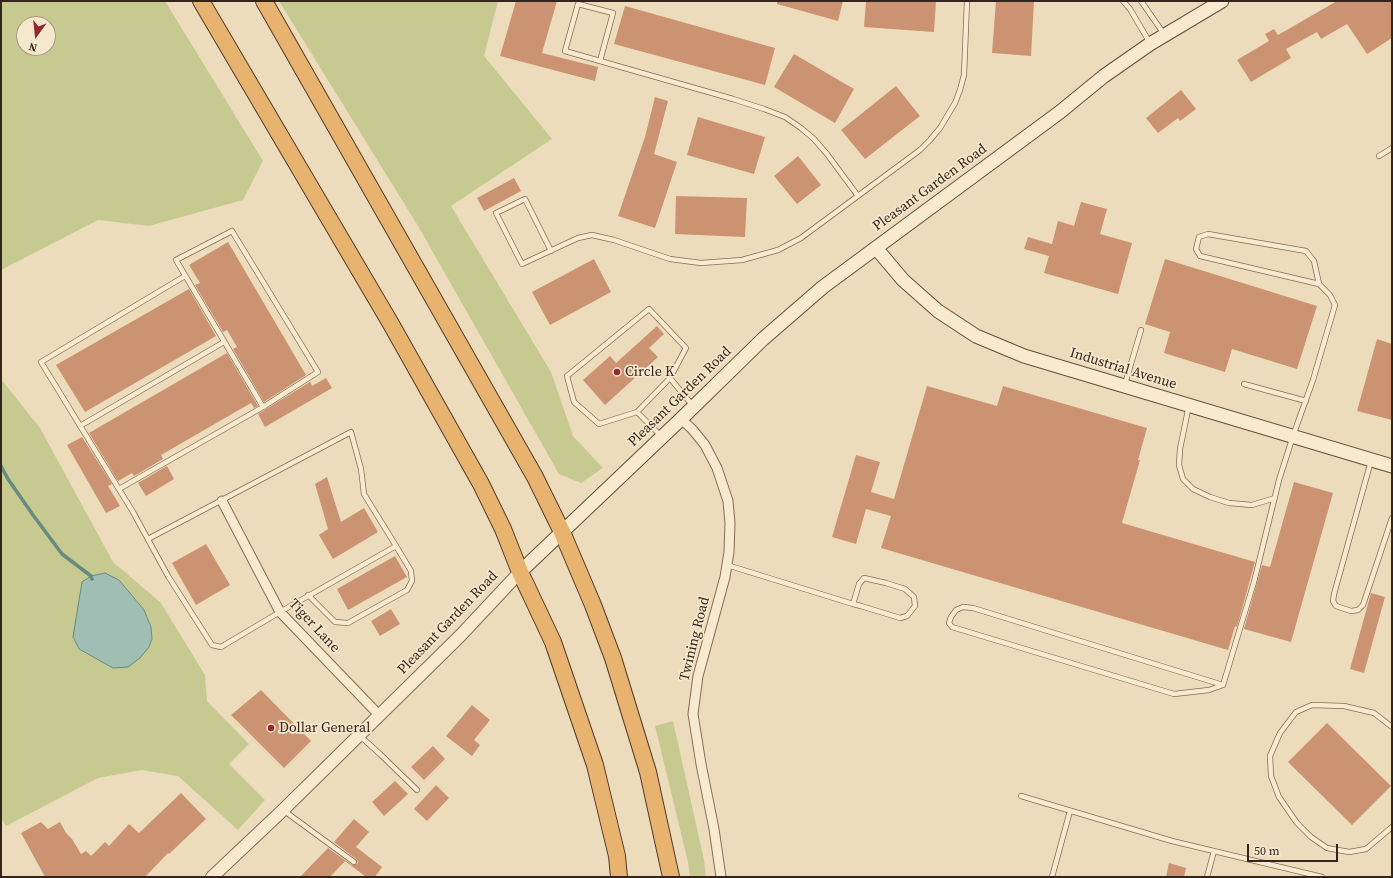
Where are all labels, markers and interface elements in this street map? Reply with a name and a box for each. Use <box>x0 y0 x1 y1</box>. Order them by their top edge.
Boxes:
north arrow <box>16 16 56 56</box>
text: N <box>27 39 39 55</box>
street label: Pleasant Garden Road <box>870 141 990 235</box>
street label: Pleasant Garden Road <box>625 343 735 451</box>
street label: Industrial Avenue <box>1068 345 1178 393</box>
place label: Circle K <box>625 364 674 380</box>
marker: Circle K <box>612 367 622 377</box>
street label: Pleasant Garden Road <box>394 568 502 678</box>
street label: Twining Road <box>676 595 714 683</box>
street label: Tiger Lane <box>285 596 343 656</box>
place label: Dollar General <box>279 720 370 736</box>
marker: Dollar General <box>266 723 276 733</box>
scale bar <box>1249 836 1340 862</box>
text: 50 m <box>1254 843 1280 859</box>

